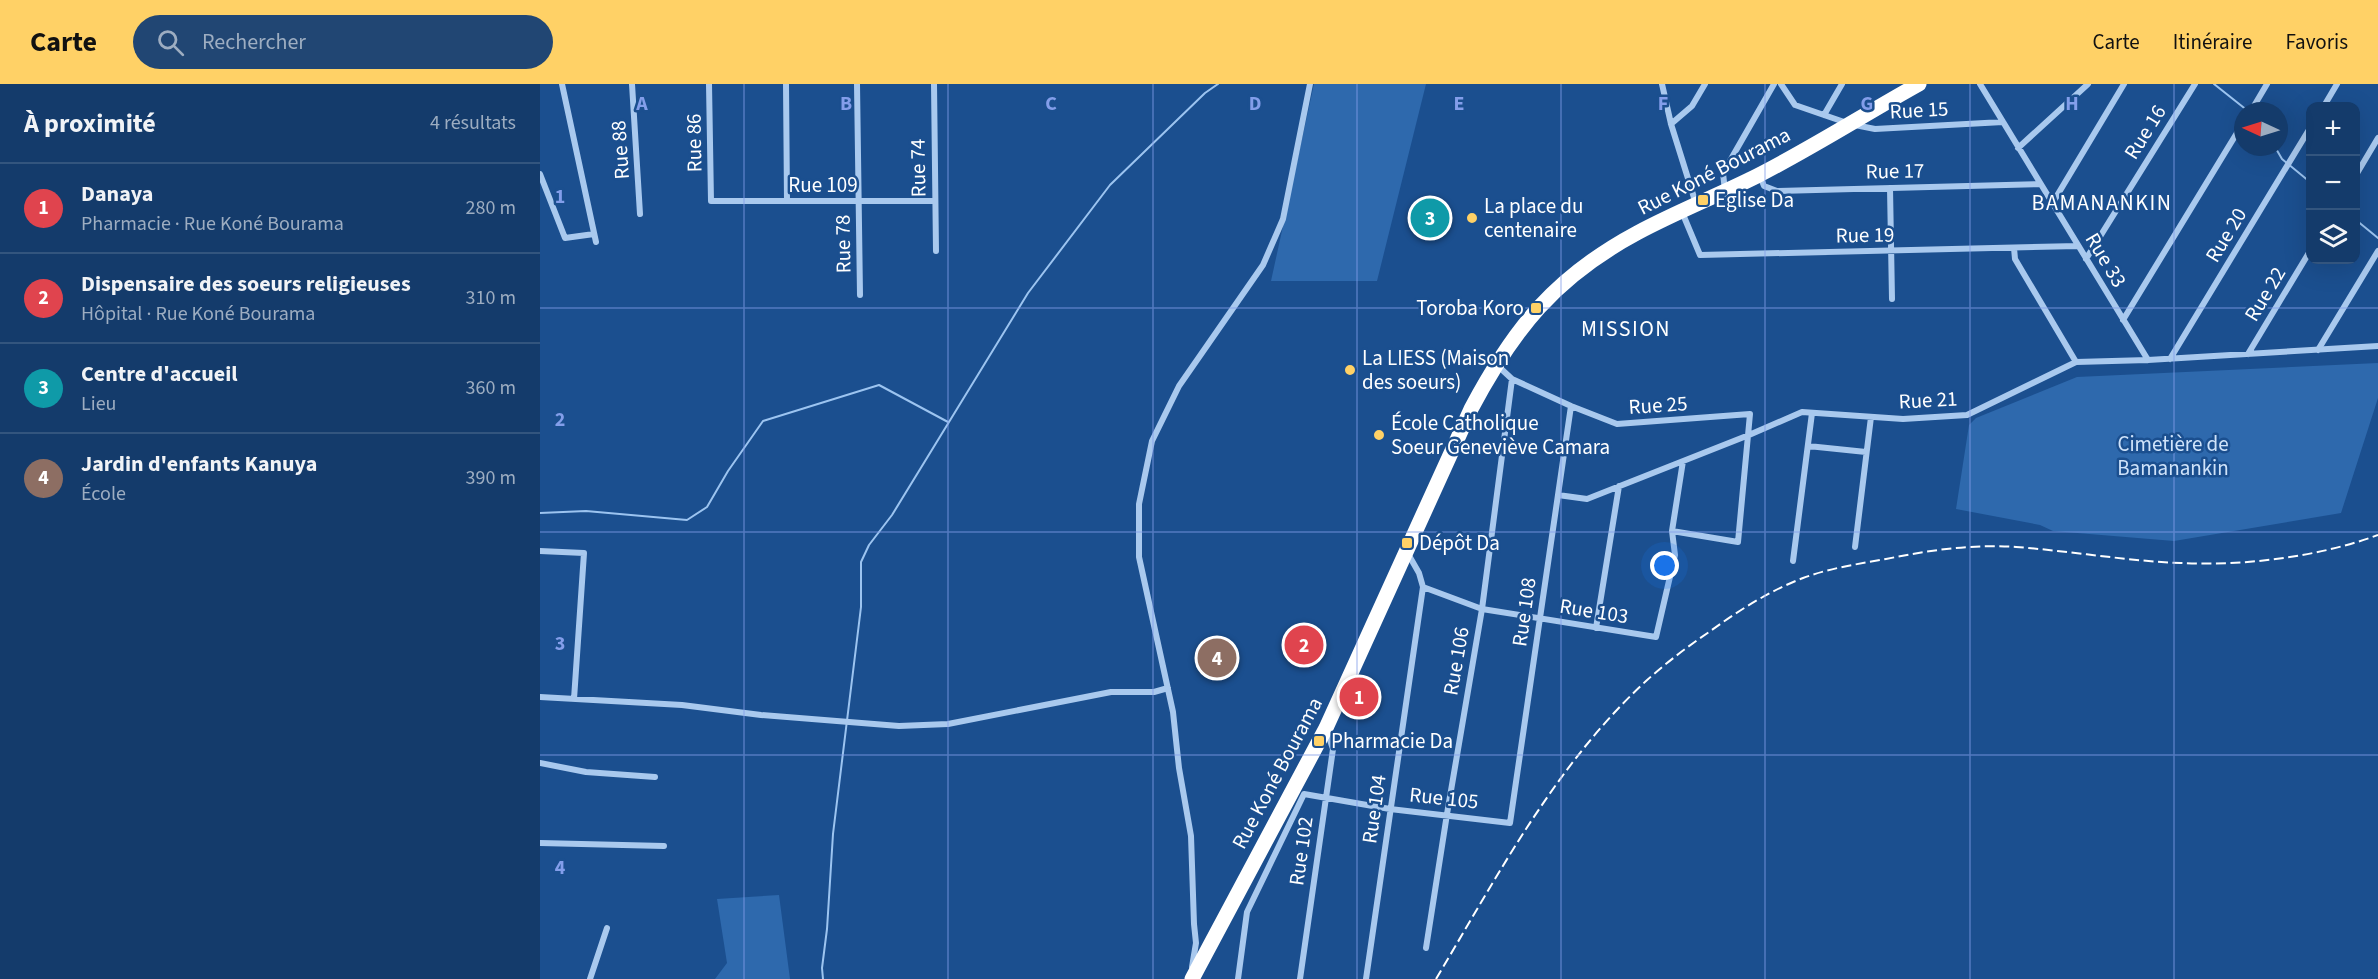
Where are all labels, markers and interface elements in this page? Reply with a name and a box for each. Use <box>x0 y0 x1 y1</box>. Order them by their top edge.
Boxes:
search box <box>133 15 553 69</box>
text: Carte <box>30 22 97 62</box>
icon: search <box>154 26 187 59</box>
text: Rechercher <box>202 26 306 58</box>
text: Carte <box>2093 27 2140 57</box>
text: Itinéraire <box>2173 27 2252 57</box>
text: Favoris <box>2285 27 2348 57</box>
text: A <box>635 90 648 118</box>
text: B <box>840 90 852 118</box>
text: C <box>1045 90 1057 118</box>
text: D <box>1249 90 1261 118</box>
text: E <box>1454 90 1464 118</box>
text: F <box>1658 90 1668 118</box>
text: G <box>1861 90 1873 118</box>
text: H <box>2065 90 2079 118</box>
street label: Rue 15 <box>1889 93 1949 127</box>
street label: Rue 16 <box>2117 99 2173 165</box>
north arrow <box>2234 102 2288 156</box>
map controls <box>2306 102 2360 264</box>
button: + <box>2306 102 2360 156</box>
text: À proximité <box>24 105 156 142</box>
text: 4 résultats <box>430 109 516 137</box>
street label: Rue 86 <box>678 113 710 173</box>
street label: Rue Koné Bourama <box>1632 119 1796 223</box>
street label: Rue 88 <box>603 120 637 180</box>
street label: Rue 74 <box>902 138 934 198</box>
street label: Rue 17 <box>1865 155 1925 187</box>
button: − <box>2306 156 2360 210</box>
street label: Rue 109 <box>788 170 858 200</box>
text: Danaya <box>81 178 153 210</box>
text: 1 <box>555 183 565 211</box>
place label: Eglise Da <box>1715 185 1794 215</box>
district label: BAMANANKIN <box>2032 187 2173 219</box>
place label: La place du centenaire <box>1484 191 1583 245</box>
marker: Eglise Da <box>1696 193 1710 207</box>
text: 1 <box>38 194 49 222</box>
text: 280 m <box>466 194 516 222</box>
pin: 3 <box>1410 196 1450 240</box>
street label: Rue 20 <box>2198 202 2254 268</box>
text: Pharmacie · Rue Koné Bourama <box>81 210 344 238</box>
button: layers <box>2306 210 2360 264</box>
marker: La place du centenaire <box>1465 211 1479 225</box>
street label: Rue 78 <box>827 214 859 274</box>
street label: Rue 19 <box>1835 219 1895 251</box>
street label: Rue 33 <box>2078 227 2134 293</box>
street label: Rue 22 <box>2237 261 2293 327</box>
text: Dispensaire des soeurs religieuses <box>81 268 411 300</box>
text: 2 <box>38 284 49 312</box>
text: 310 m <box>466 284 516 312</box>
place label: Toroba Koro <box>1416 293 1524 323</box>
text: Hôpital · Rue Koné Bourama <box>81 300 315 328</box>
marker: Toroba Koro <box>1529 301 1543 315</box>
district label: MISSION <box>1581 313 1671 345</box>
place label: La LIESS (Maison des soeurs) <box>1362 343 1509 397</box>
text: Centre d'accueil <box>81 358 238 390</box>
marker: La LIESS (Maison des soeurs) <box>1343 363 1357 377</box>
text: 3 <box>38 374 49 402</box>
text: 360 m <box>466 374 516 402</box>
street label: Rue 21 <box>1898 383 1958 417</box>
street label: Rue 25 <box>1628 388 1688 422</box>
text: Lieu <box>81 390 116 418</box>
text: 2 <box>555 406 565 434</box>
place label: École Catholique Soeur Geneviève Camara <box>1391 408 1610 462</box>
marker: École Catholique Soeur Geneviève Camara <box>1372 428 1386 442</box>
park label: Cimetière de Bamanankin <box>2117 429 2229 483</box>
text: Jardin d'enfants Kanuya <box>81 448 317 480</box>
text: 4 <box>38 464 49 492</box>
text: 390 m <box>466 464 516 492</box>
text: École <box>81 480 126 508</box>
place label: Dépôt Da <box>1419 528 1500 558</box>
marker: Dépôt Da <box>1400 536 1414 550</box>
your location <box>1650 551 1679 580</box>
street label: Rue 108 <box>1504 576 1544 648</box>
street label: Rue 103 <box>1557 591 1631 631</box>
pin: 2 <box>1284 622 1323 668</box>
street label: Rue 106 <box>1435 624 1477 698</box>
text: 3 <box>555 630 565 658</box>
pin: 4 <box>1198 636 1236 680</box>
pin: 1 <box>1340 674 1378 720</box>
street label: Rue Koné Bourama <box>1224 692 1330 854</box>
place label: Pharmacie Da <box>1331 726 1453 756</box>
marker: Pharmacie Da <box>1312 734 1326 748</box>
street label: Rue 104 <box>1354 773 1394 845</box>
street label: Rue 105 <box>1408 779 1480 817</box>
street label: Rue 102 <box>1281 815 1321 887</box>
text: 4 <box>555 854 566 882</box>

